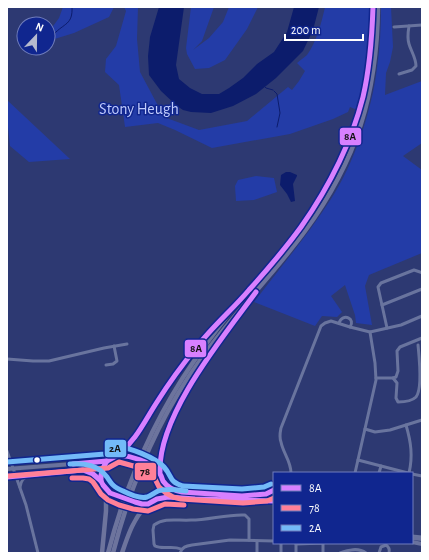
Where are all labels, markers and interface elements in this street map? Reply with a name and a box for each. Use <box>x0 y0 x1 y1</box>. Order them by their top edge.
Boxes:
north arrow <box>16 16 56 56</box>
scale bar <box>285 16 363 42</box>
text: N <box>34 21 45 34</box>
text: 200 m <box>291 24 321 36</box>
park label: Stony Heugh <box>99 101 179 118</box>
line badge: 8A <box>339 127 362 146</box>
text: 8A <box>344 131 356 142</box>
line badge: 8A <box>184 339 207 358</box>
text: 8A <box>190 343 202 354</box>
line badge: 2A <box>104 439 127 458</box>
text: 2A <box>109 443 121 454</box>
unlabelled marker <box>32 455 42 465</box>
line badge: 78 <box>134 462 157 481</box>
text: 78 <box>140 466 150 477</box>
legend <box>273 472 413 544</box>
text: 8A <box>309 482 322 494</box>
text: 78 <box>309 502 320 514</box>
text: 2A <box>309 522 321 534</box>

